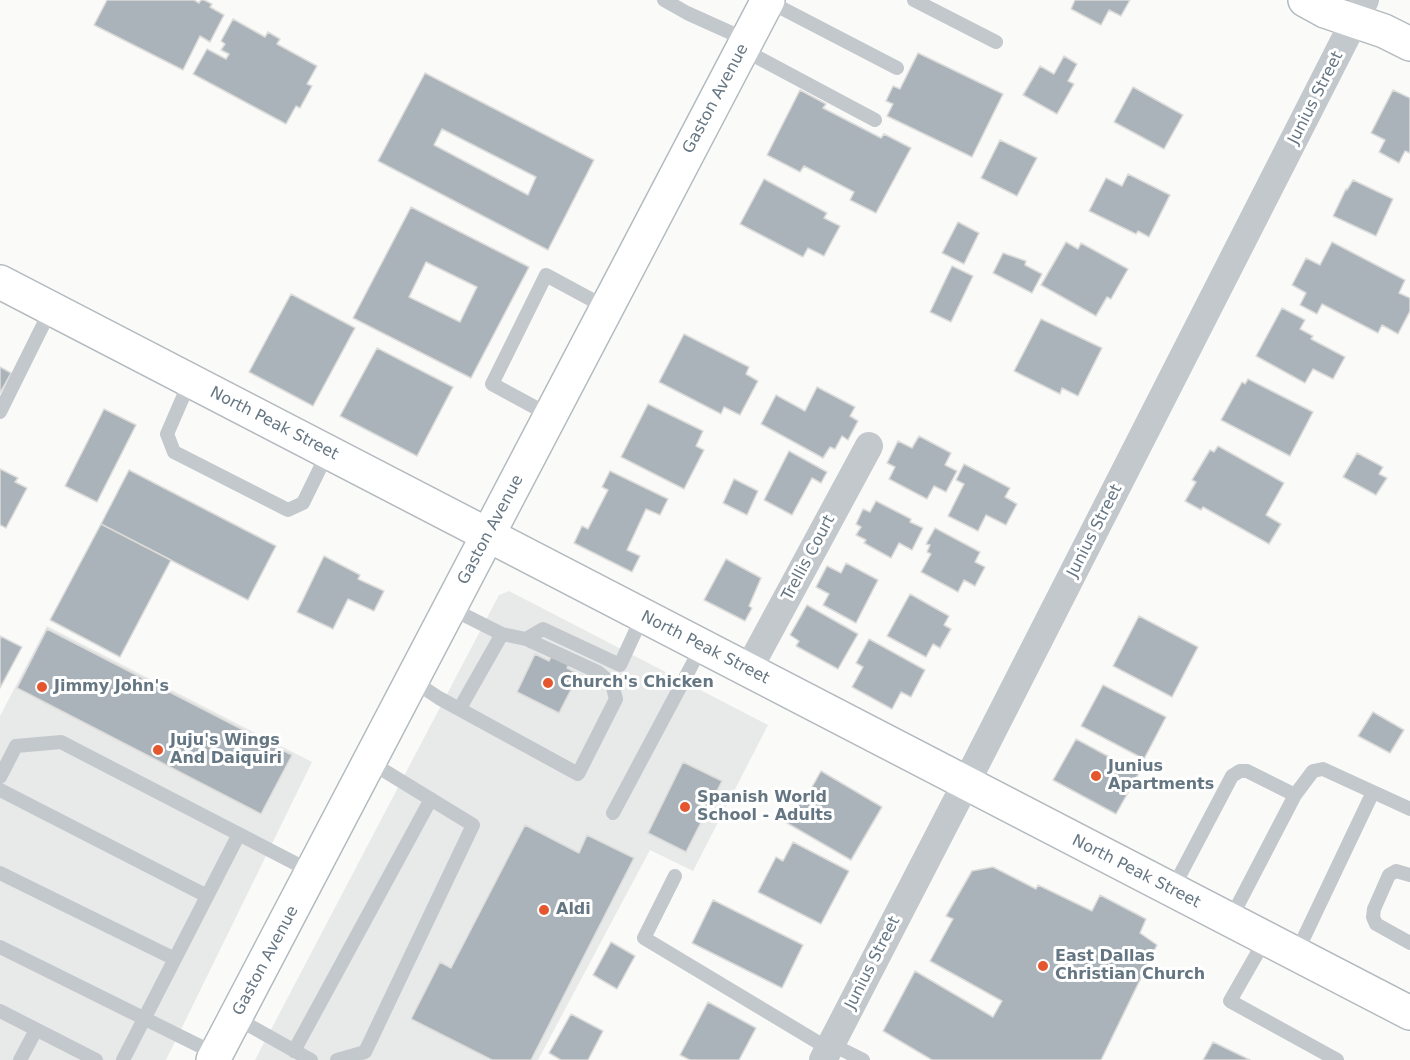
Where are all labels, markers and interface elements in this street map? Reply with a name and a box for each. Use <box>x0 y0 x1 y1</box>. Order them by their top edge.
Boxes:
street label: Gaston Avenue <box>679 41 753 157</box>
street label: Junius Street <box>1284 48 1348 148</box>
street label: North Peak Street <box>207 383 341 465</box>
street label: Gaston Avenue <box>454 472 528 588</box>
street label: Junius Street <box>1063 481 1127 581</box>
street label: Trellis Court <box>778 512 840 604</box>
street label: North Peak Street <box>638 607 772 689</box>
place label: Church's Chicken <box>560 673 714 693</box>
marker: Church's Chicken <box>541 676 555 690</box>
place label: Jimmy John's <box>54 677 169 697</box>
marker: Jimmy John's <box>35 680 49 694</box>
place label: Juju's Wings And Daiquiri <box>170 731 282 769</box>
marker: Juju's Wings And Daiquiri <box>151 743 165 757</box>
place label: Junius Apartments <box>1108 757 1214 795</box>
marker: Junius Apartments <box>1089 769 1103 783</box>
place label: Spanish World School - Adults <box>697 788 833 826</box>
marker: Spanish World School - Adults <box>678 800 692 814</box>
street label: North Peak Street <box>1069 831 1203 913</box>
place label: Aldi <box>556 900 591 920</box>
street label: Gaston Avenue <box>229 903 303 1019</box>
marker: Aldi <box>537 903 551 917</box>
street label: Junius Street <box>841 913 905 1013</box>
place label: East Dallas Christian Church <box>1055 947 1205 985</box>
marker: East Dallas Christian Church <box>1036 959 1050 973</box>

